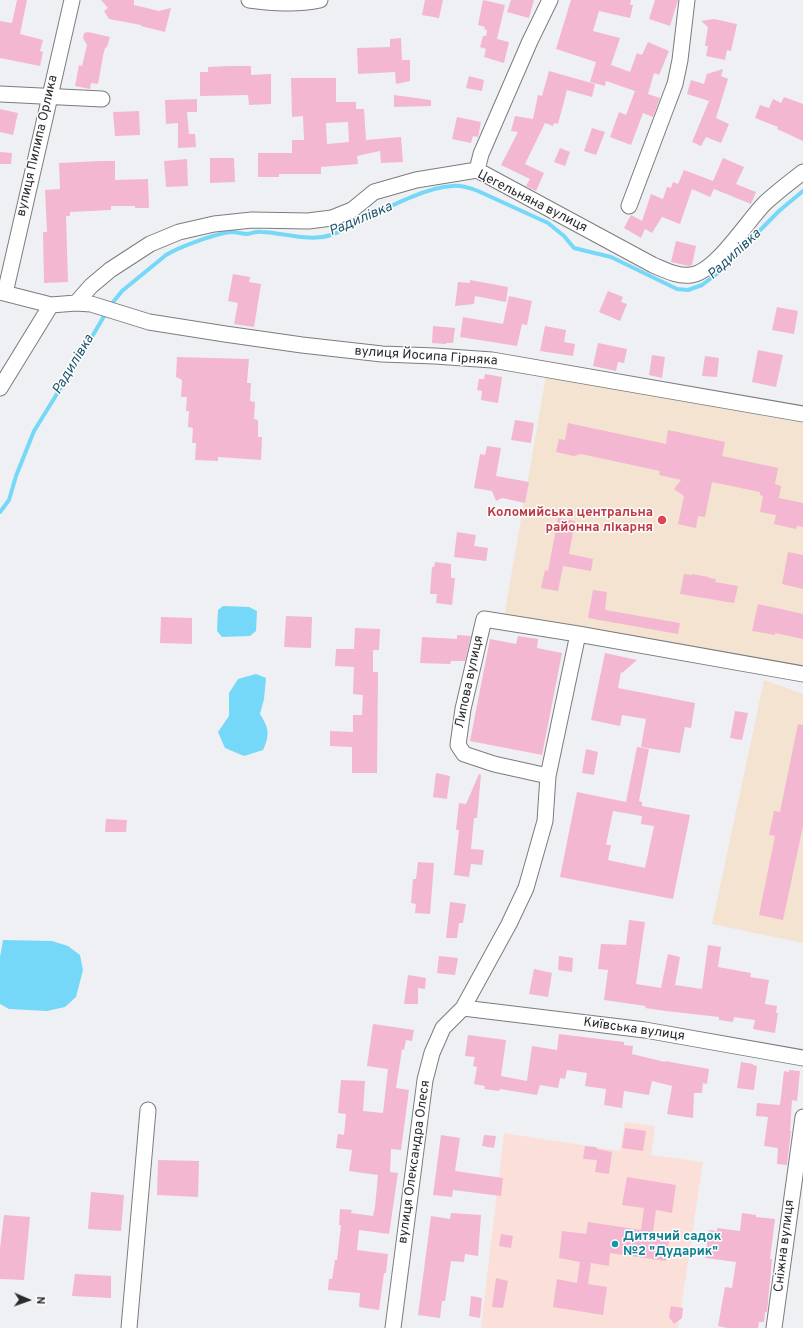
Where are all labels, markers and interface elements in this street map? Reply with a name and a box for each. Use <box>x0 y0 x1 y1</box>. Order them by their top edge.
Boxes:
street label: вулиця Пилипа Орлика <box>14 74 62 218</box>
street label: Цегельняна вулиця <box>474 167 590 237</box>
water label: Радилівка <box>327 199 395 241</box>
water label: Радилівка <box>705 226 765 284</box>
water label: Радилівка <box>50 332 98 398</box>
street label: вулиця Йосипа Гірняка <box>354 344 498 370</box>
place label: Коломийська центральна районна лікарня <box>487 505 653 536</box>
marker: Коломийська центральна районна лікарня <box>656 514 668 526</box>
street label: Липова вулиця <box>453 634 487 730</box>
street label: Київська вулиця <box>582 1015 686 1045</box>
street label: вулиця Олександра Олеся <box>396 1079 434 1245</box>
street label: Сніжна вулиця <box>772 1199 798 1293</box>
place label: Дитячий садок №2 "Дударик" <box>623 1229 721 1260</box>
marker: Дитячий садок №2 "Дударик" <box>610 1239 620 1249</box>
north arrow <box>8 1280 48 1320</box>
text: N <box>33 1296 47 1305</box>

